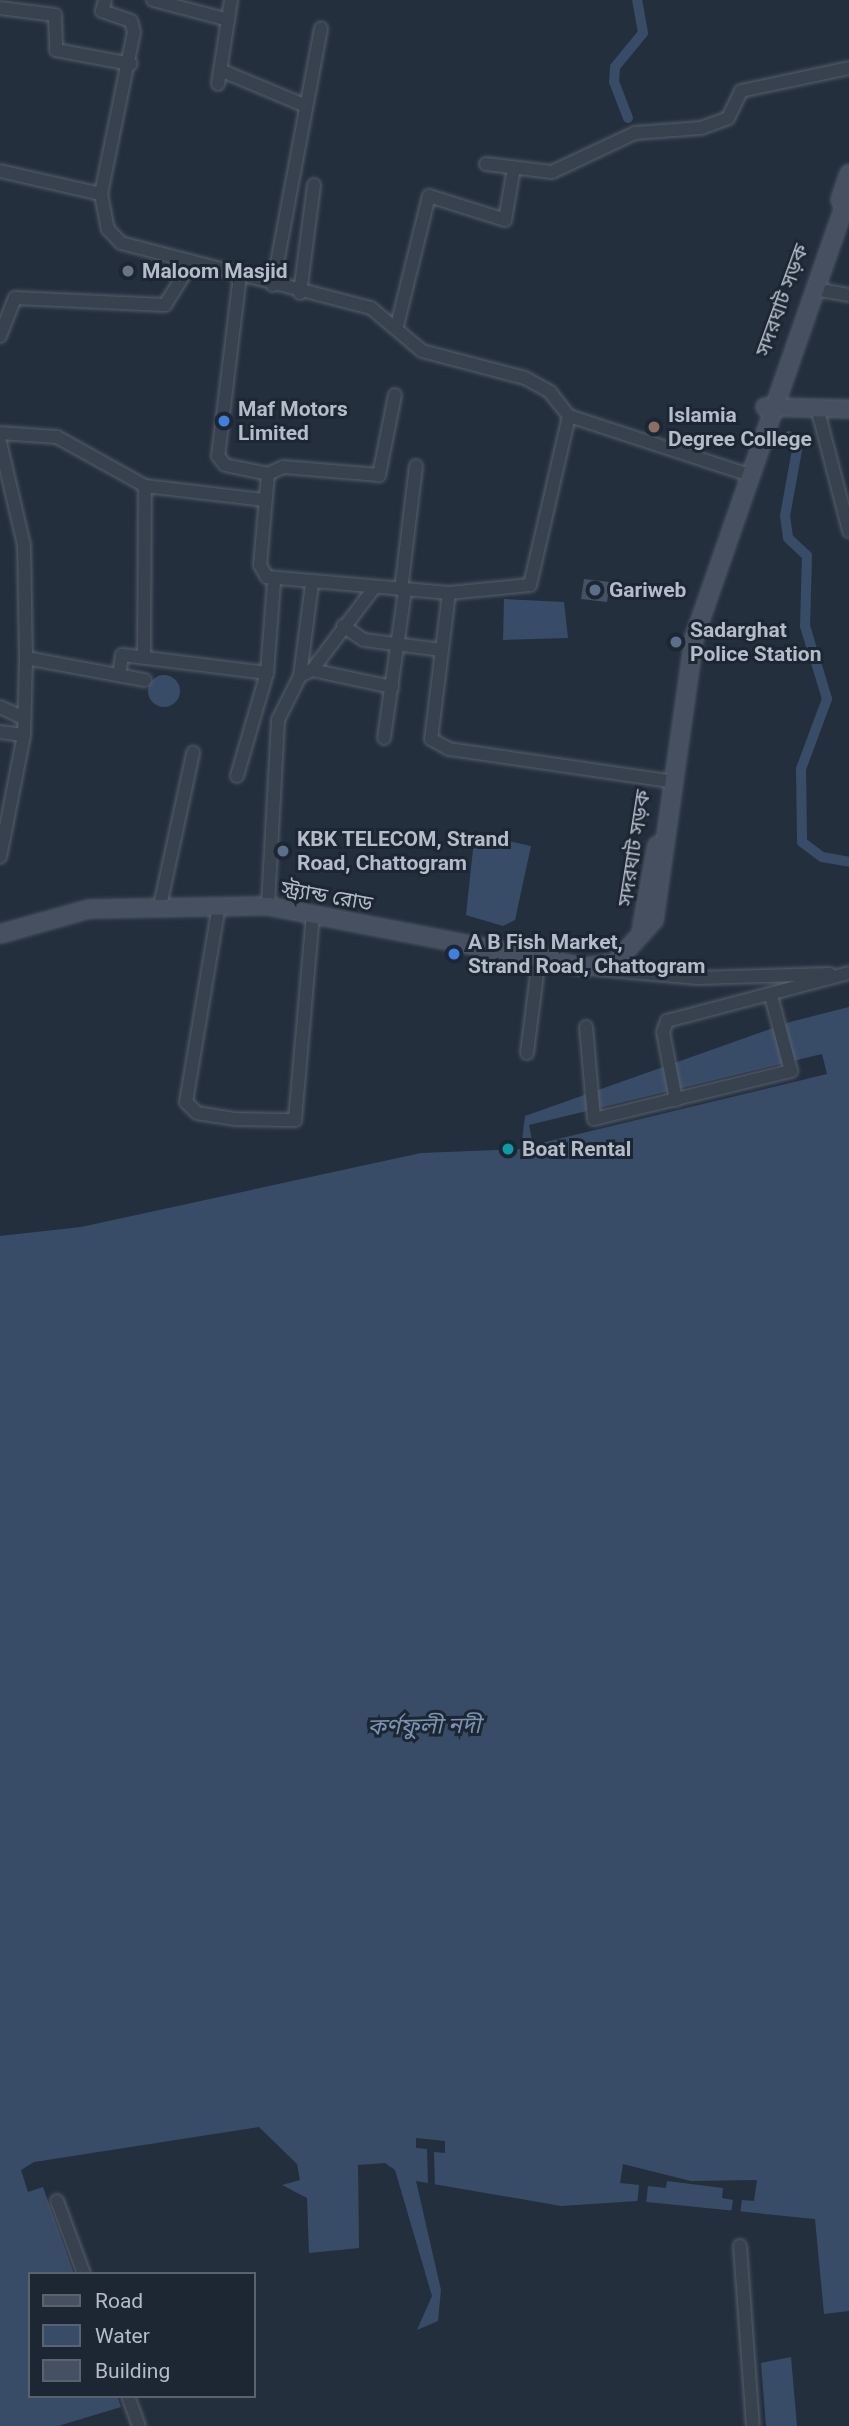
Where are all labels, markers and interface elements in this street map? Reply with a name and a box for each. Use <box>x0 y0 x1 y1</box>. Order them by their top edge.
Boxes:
street label: সদরঘাট সড়ক <box>750 240 814 360</box>
place label: Maloom Masjid <box>142 258 288 284</box>
marker: Maloom Masjid <box>120 263 136 279</box>
place label: Maf Motors Limited <box>238 396 348 446</box>
place label: Islamia Degree College <box>668 402 812 452</box>
marker: Maf Motors Limited <box>216 413 232 429</box>
marker: Islamia Degree College <box>646 419 662 435</box>
place label: Gariweb <box>609 577 686 603</box>
marker: Gariweb <box>587 582 603 598</box>
place label: Sadarghat Police Station <box>690 617 821 667</box>
marker: Sadarghat Police Station <box>668 634 684 650</box>
street label: সদরঘাট সড়ক <box>612 788 656 908</box>
place label: KBK TELECOM, Strand Road, Chattogram <box>297 826 510 876</box>
marker: KBK TELECOM, Strand Road, Chattogram <box>275 843 291 859</box>
street label: স্ট্র্যান্ড রোড <box>279 876 375 916</box>
place label: A B Fish Market, Strand Road, Chattogram <box>468 929 705 979</box>
marker: A B Fish Market, Strand Road, Chattogram <box>446 946 462 962</box>
place label: Boat Rental <box>522 1136 631 1162</box>
marker: Boat Rental <box>500 1141 516 1157</box>
water label: কর্ণফুলী নদী <box>367 1712 481 1742</box>
legend <box>28 2272 256 2398</box>
text: Road <box>95 2289 143 2313</box>
text: Water <box>95 2324 150 2348</box>
text: Building <box>95 2359 170 2383</box>

